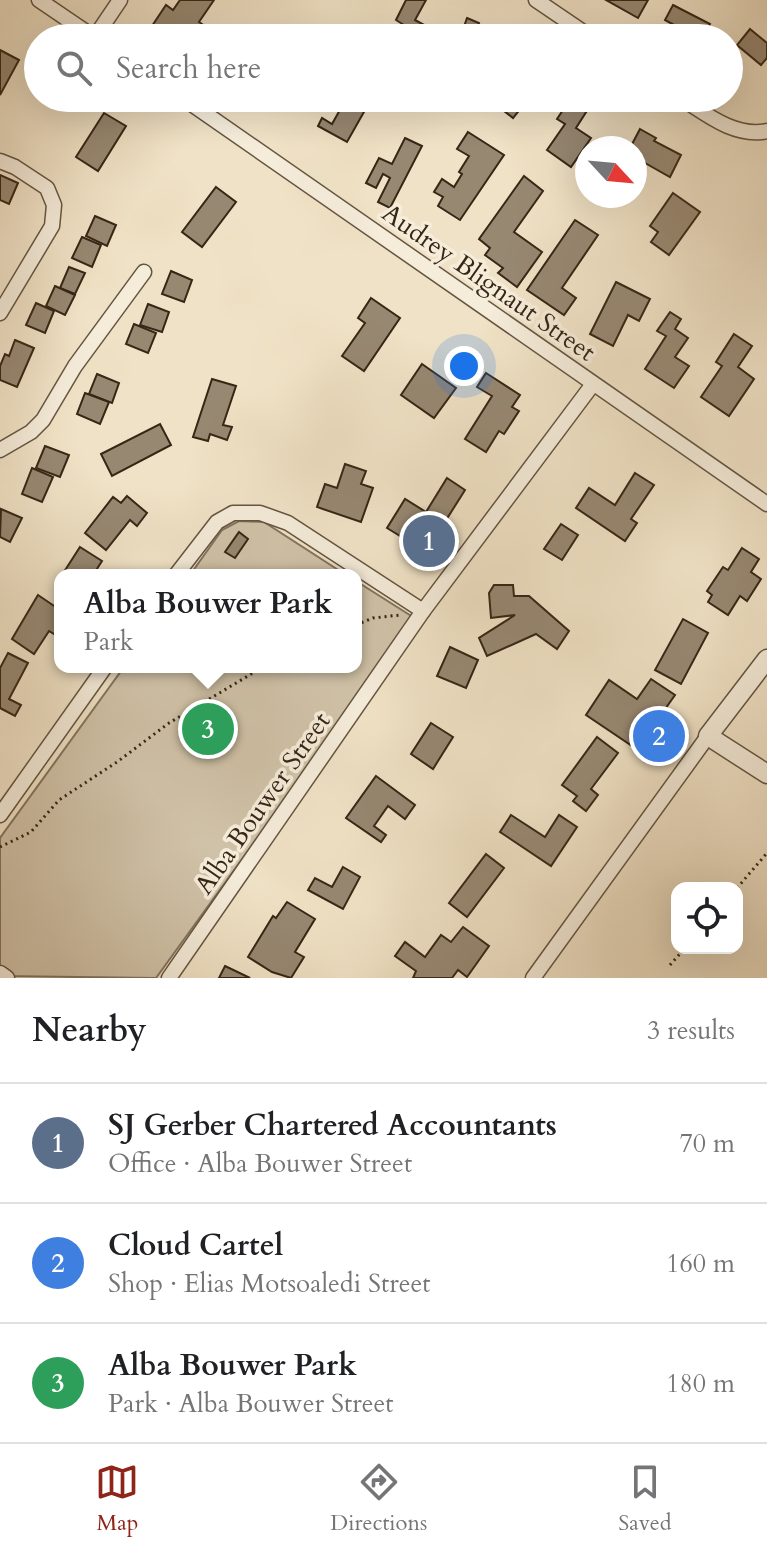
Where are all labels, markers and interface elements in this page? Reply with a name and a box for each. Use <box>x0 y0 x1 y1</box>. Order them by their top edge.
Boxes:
search box <box>24 24 743 112</box>
icon: search <box>52 46 96 90</box>
text: Search here <box>116 48 261 89</box>
north arrow <box>575 136 647 208</box>
street label: Audrey Blignaut Street <box>375 196 602 369</box>
your location <box>444 346 484 386</box>
pin: 1 <box>403 511 455 571</box>
popup <box>54 569 362 673</box>
text: Alba Bouwer Park <box>84 583 332 624</box>
text: Park <box>84 624 134 659</box>
pin: 3 <box>182 699 234 759</box>
street label: Alba Bouwer Street <box>186 705 338 901</box>
pin: 2 <box>633 706 685 766</box>
map controls <box>671 882 743 954</box>
button: locate <box>671 882 743 954</box>
text: Nearby <box>32 1007 147 1053</box>
text: 3 results <box>647 1013 735 1048</box>
text: SJ Gerber Chartered Accountants <box>108 1105 557 1146</box>
text: 1 <box>51 1126 65 1161</box>
text: 70 m <box>679 1126 735 1161</box>
text: Office · Alba Bouwer Street <box>108 1146 412 1181</box>
text: Cloud Cartel <box>108 1225 283 1266</box>
text: 2 <box>51 1246 65 1281</box>
text: 160 m <box>666 1246 735 1281</box>
text: Shop · Elias Motsoaledi Street <box>108 1266 431 1301</box>
text: Alba Bouwer Park <box>108 1345 357 1386</box>
text: 3 <box>51 1366 65 1401</box>
text: 180 m <box>666 1366 735 1401</box>
text: Park · Alba Bouwer Street <box>108 1386 394 1421</box>
tab: Map <box>95 1460 139 1538</box>
tab: Directions <box>330 1460 427 1538</box>
tab: Saved <box>618 1460 672 1538</box>

